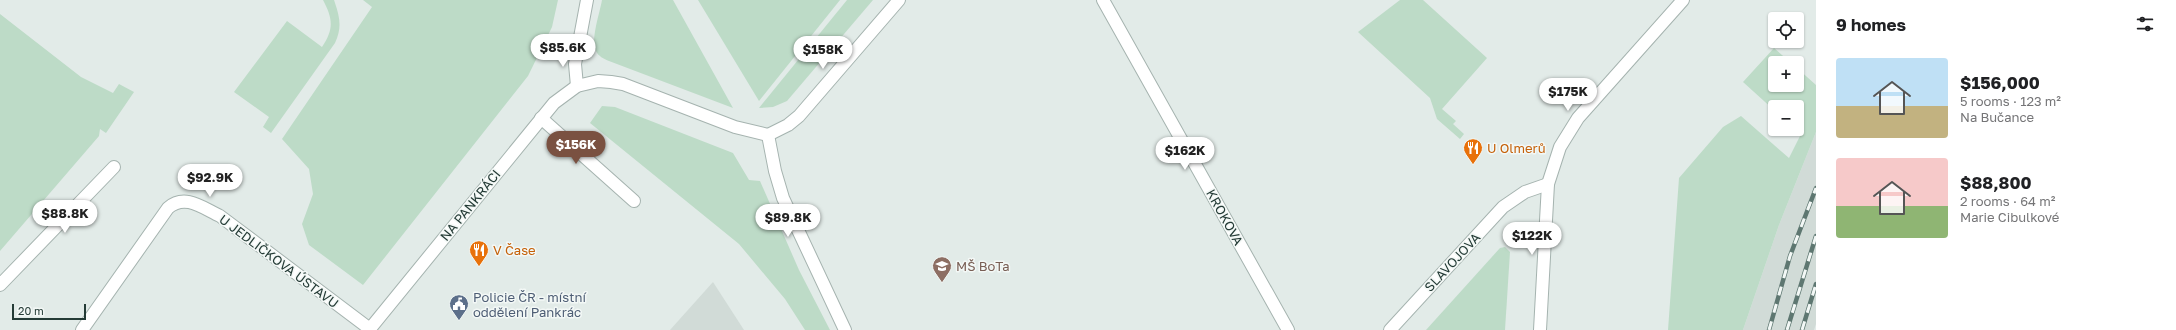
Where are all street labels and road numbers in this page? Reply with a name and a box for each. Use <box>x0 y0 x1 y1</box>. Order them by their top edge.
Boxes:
street label: NA PANKRÁCI <box>436 166 504 244</box>
street label: KROKOVA <box>1203 186 1247 248</box>
street label: U JEDLIČKOVA ÚSTAVU <box>216 211 342 311</box>
street label: SLAVOJOVA <box>1421 229 1483 295</box>

